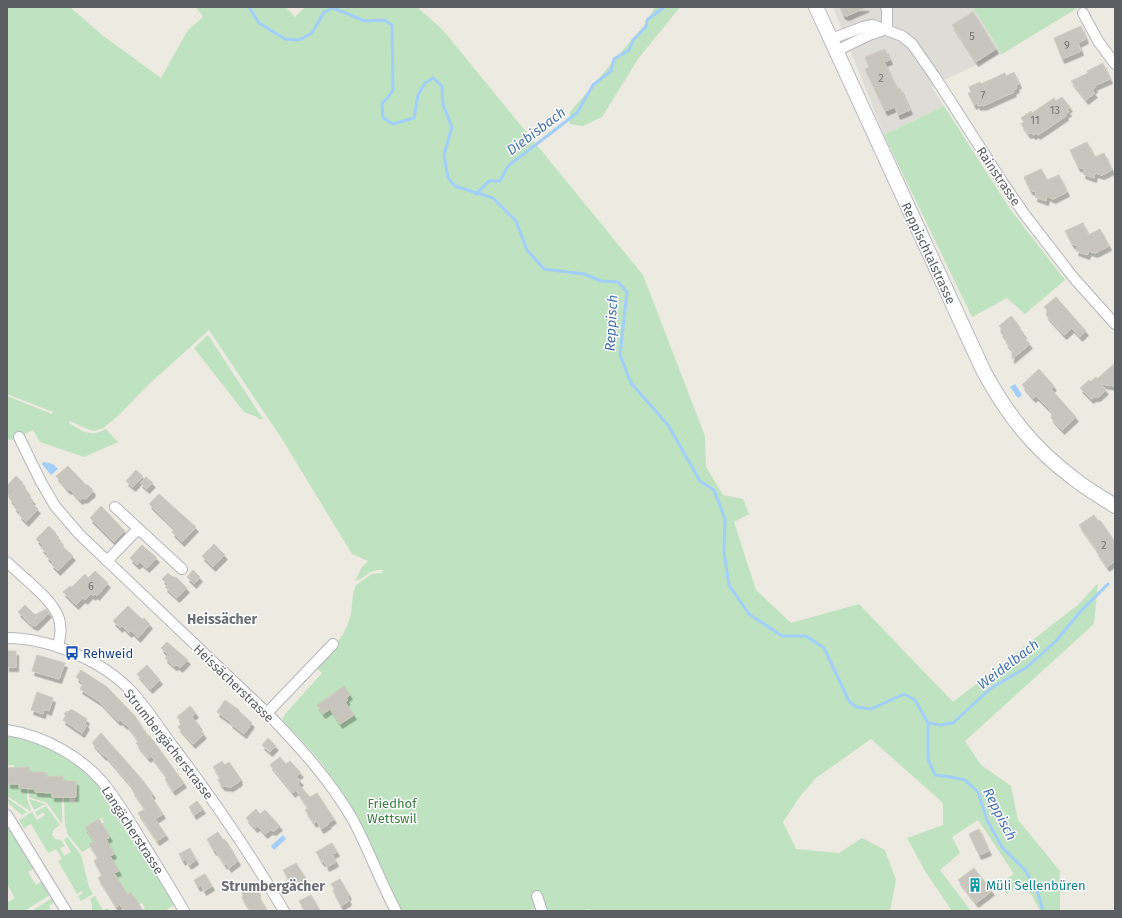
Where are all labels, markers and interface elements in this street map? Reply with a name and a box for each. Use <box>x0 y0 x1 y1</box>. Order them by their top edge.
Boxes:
house number: 5 <box>969 30 975 43</box>
house number: 9 <box>1064 39 1070 52</box>
house number: 2 <box>878 72 884 85</box>
house number: 7 <box>981 89 986 102</box>
water label: Diebisbach <box>503 104 569 159</box>
house number: 13 <box>1050 104 1060 117</box>
house number: 11 <box>1030 114 1040 127</box>
street label: Rainstrasse <box>974 144 1024 208</box>
street label: Reppischtalstrasse <box>898 200 959 306</box>
water label: Reppisch <box>602 294 621 352</box>
house number: 2 <box>1101 539 1107 552</box>
house number: 6 <box>88 580 94 593</box>
district label: Heissächer <box>187 611 257 628</box>
water label: Weidelbach <box>974 636 1042 693</box>
street label: Heissächerstrasse <box>190 641 277 725</box>
bus stop icon: Rehweid <box>64 645 80 661</box>
place label: Rehweid <box>83 646 133 661</box>
street label: Strumbergächerstrasse <box>121 686 216 802</box>
street label: Langächerstrasse <box>99 784 167 877</box>
water label: Reppisch <box>979 785 1020 843</box>
park label: Friedhof Wettswil <box>367 796 418 826</box>
building icon: Müli Sellenbüren <box>967 877 983 893</box>
district label: Strumbergächer <box>221 878 325 895</box>
place label: Müli Sellenbüren <box>986 878 1086 893</box>

